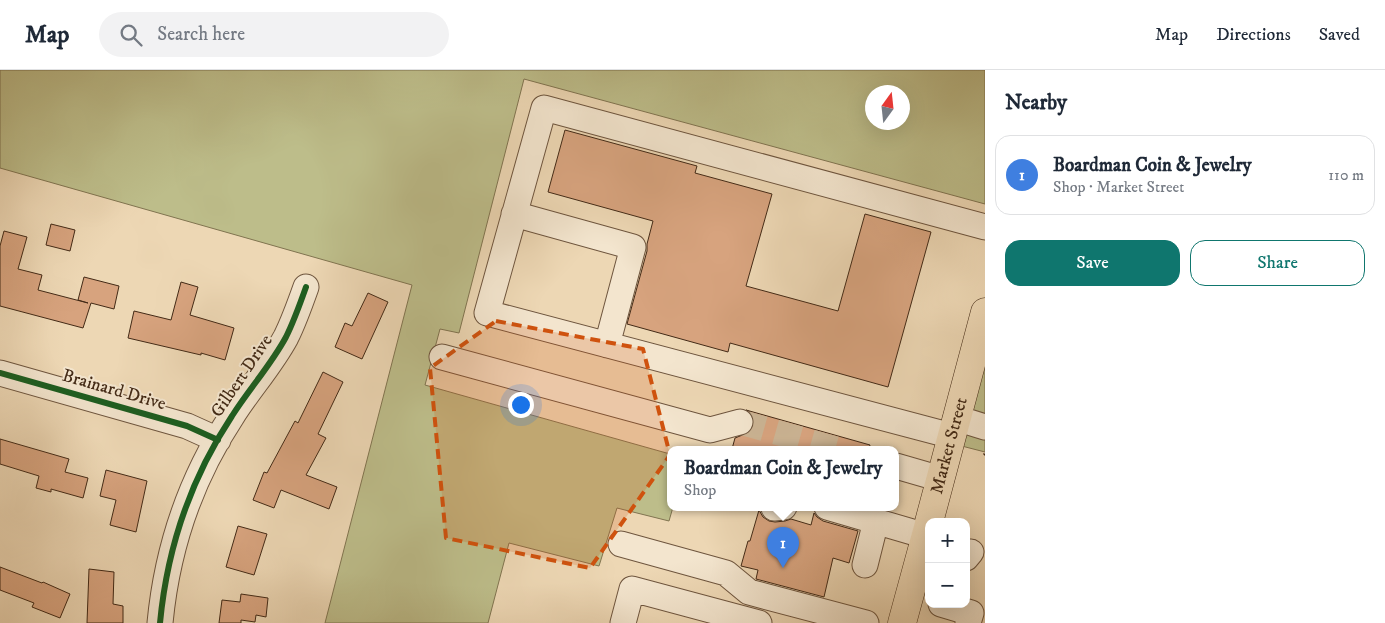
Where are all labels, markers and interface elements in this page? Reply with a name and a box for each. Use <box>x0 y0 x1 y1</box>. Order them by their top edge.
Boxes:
search box <box>99 12 449 57</box>
text: Map <box>25 20 69 50</box>
icon: search <box>117 21 145 49</box>
text: Search here <box>157 23 245 46</box>
text: Map <box>1155 24 1188 46</box>
text: Directions <box>1216 24 1291 46</box>
text: Saved <box>1319 24 1360 46</box>
north arrow <box>865 85 910 130</box>
text: Nearby <box>1005 90 1067 116</box>
text: Boardman Coin & Jewelry <box>1053 154 1252 177</box>
text: 1 <box>1019 165 1025 185</box>
text: 110 m <box>1328 165 1364 185</box>
text: Shop · Market Street <box>1053 177 1184 197</box>
button: Save <box>1005 240 1180 286</box>
button: Share <box>1190 240 1365 286</box>
street label: Gilbert Drive <box>206 331 278 421</box>
street label: Brainard Drive <box>60 365 168 415</box>
your location <box>508 392 534 418</box>
street label: Market Street <box>926 395 973 496</box>
popup <box>667 446 899 511</box>
text: Boardman Coin & Jewelry <box>684 457 882 480</box>
text: Shop <box>684 480 716 500</box>
map controls <box>925 518 970 608</box>
button: + <box>925 518 970 563</box>
pin: 1 <box>767 527 799 568</box>
button: − <box>925 563 970 608</box>

